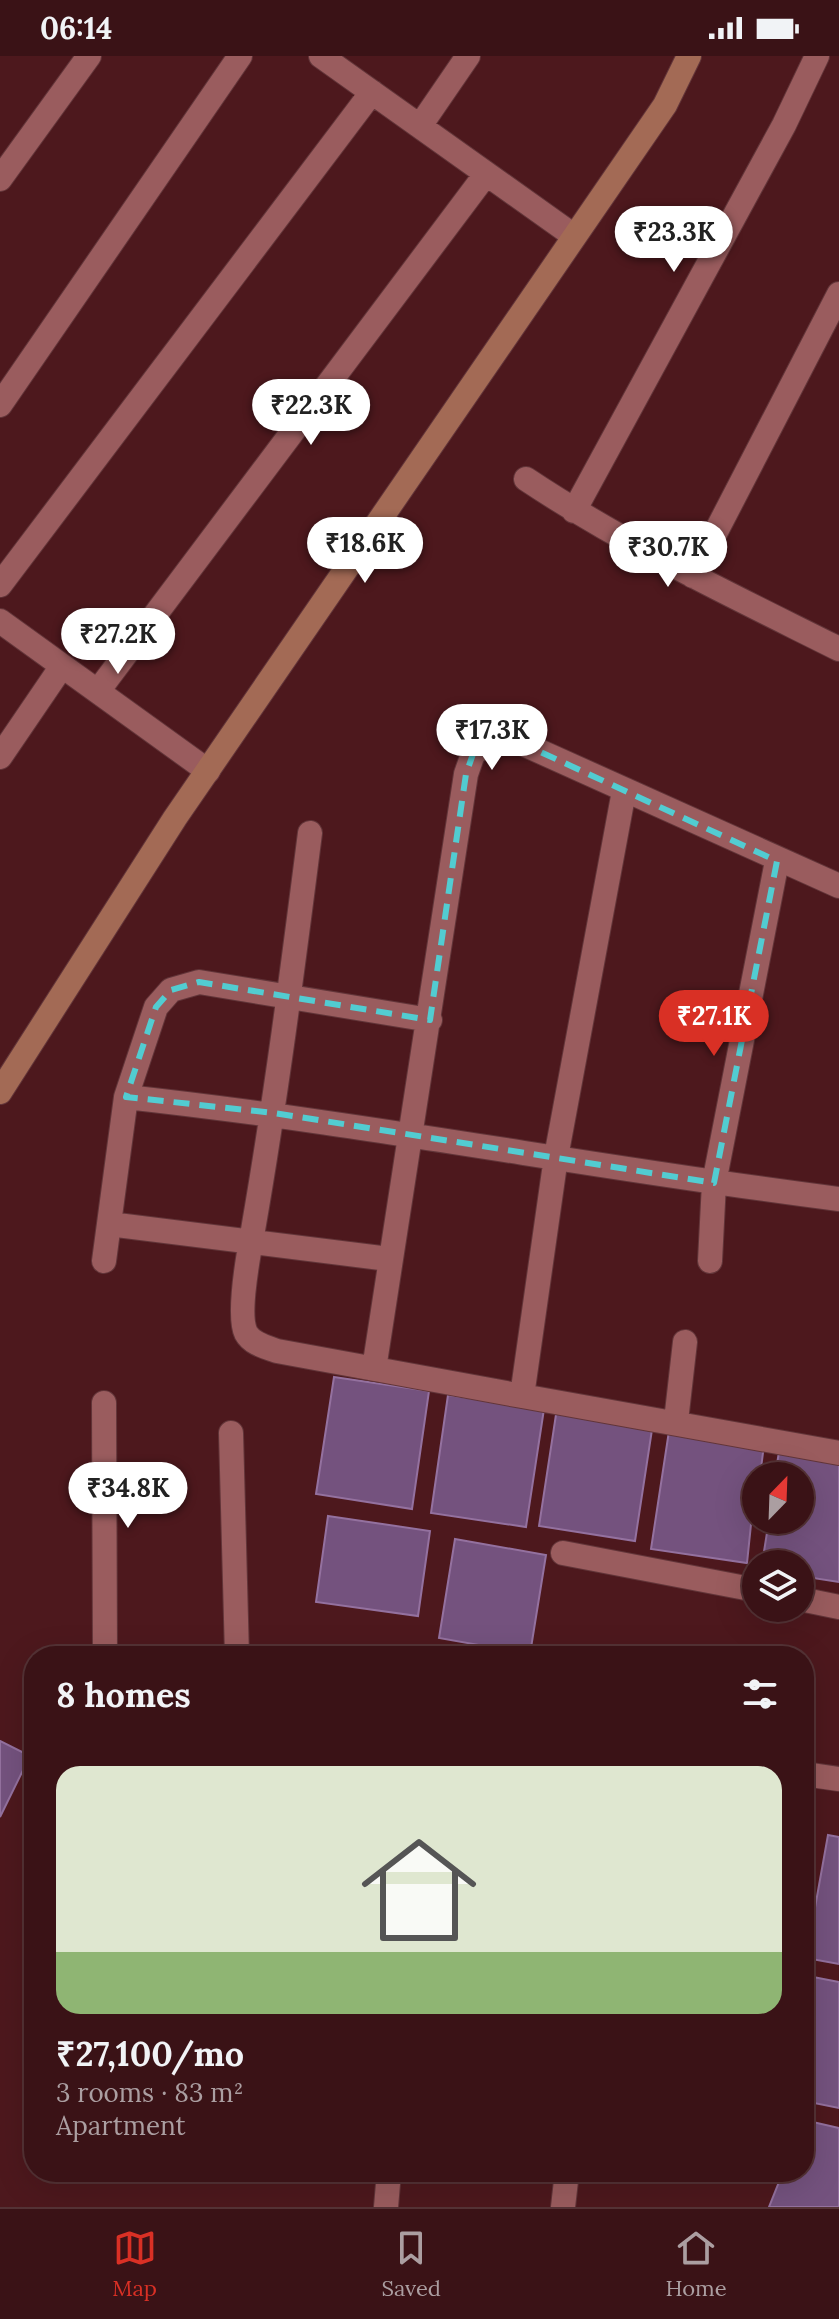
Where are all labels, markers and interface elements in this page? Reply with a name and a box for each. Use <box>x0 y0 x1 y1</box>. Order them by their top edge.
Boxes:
text: 06:14 <box>40 9 112 47</box>
pin: ₹23.3K <box>609 206 739 274</box>
text: ₹23.3K <box>633 215 715 248</box>
pin: ₹22.3K <box>246 379 376 447</box>
text: ₹22.3K <box>270 388 352 421</box>
pin: ₹18.6K <box>300 517 430 585</box>
pin: ₹30.7K <box>603 521 733 589</box>
text: ₹18.6K <box>325 526 405 559</box>
text: ₹30.7K <box>627 530 709 563</box>
pin: ₹27.2K <box>53 608 183 676</box>
text: ₹27.2K <box>79 617 157 650</box>
pin: ₹17.3K <box>427 704 557 772</box>
text: ₹17.3K <box>454 713 530 746</box>
pin: ₹27.1K <box>649 990 779 1058</box>
text: ₹27.1K <box>677 999 751 1032</box>
pin: ₹34.8K <box>63 1462 193 1530</box>
north arrow <box>742 1462 814 1534</box>
map controls <box>742 1462 814 1622</box>
text: ₹34.8K <box>86 1471 170 1504</box>
button: layers <box>742 1550 814 1622</box>
icon: filters <box>738 1672 782 1716</box>
text: 8 homes <box>56 1673 191 1716</box>
icon: home <box>347 1818 491 1962</box>
text: ₹27,100/mo <box>56 2032 244 2075</box>
text: 3 rooms · 83 m² <box>56 2076 243 2109</box>
text: Apartment <box>56 2109 186 2142</box>
tab: Map <box>112 2226 157 2302</box>
tab: Saved <box>381 2226 441 2302</box>
tab: Home <box>666 2226 727 2302</box>

